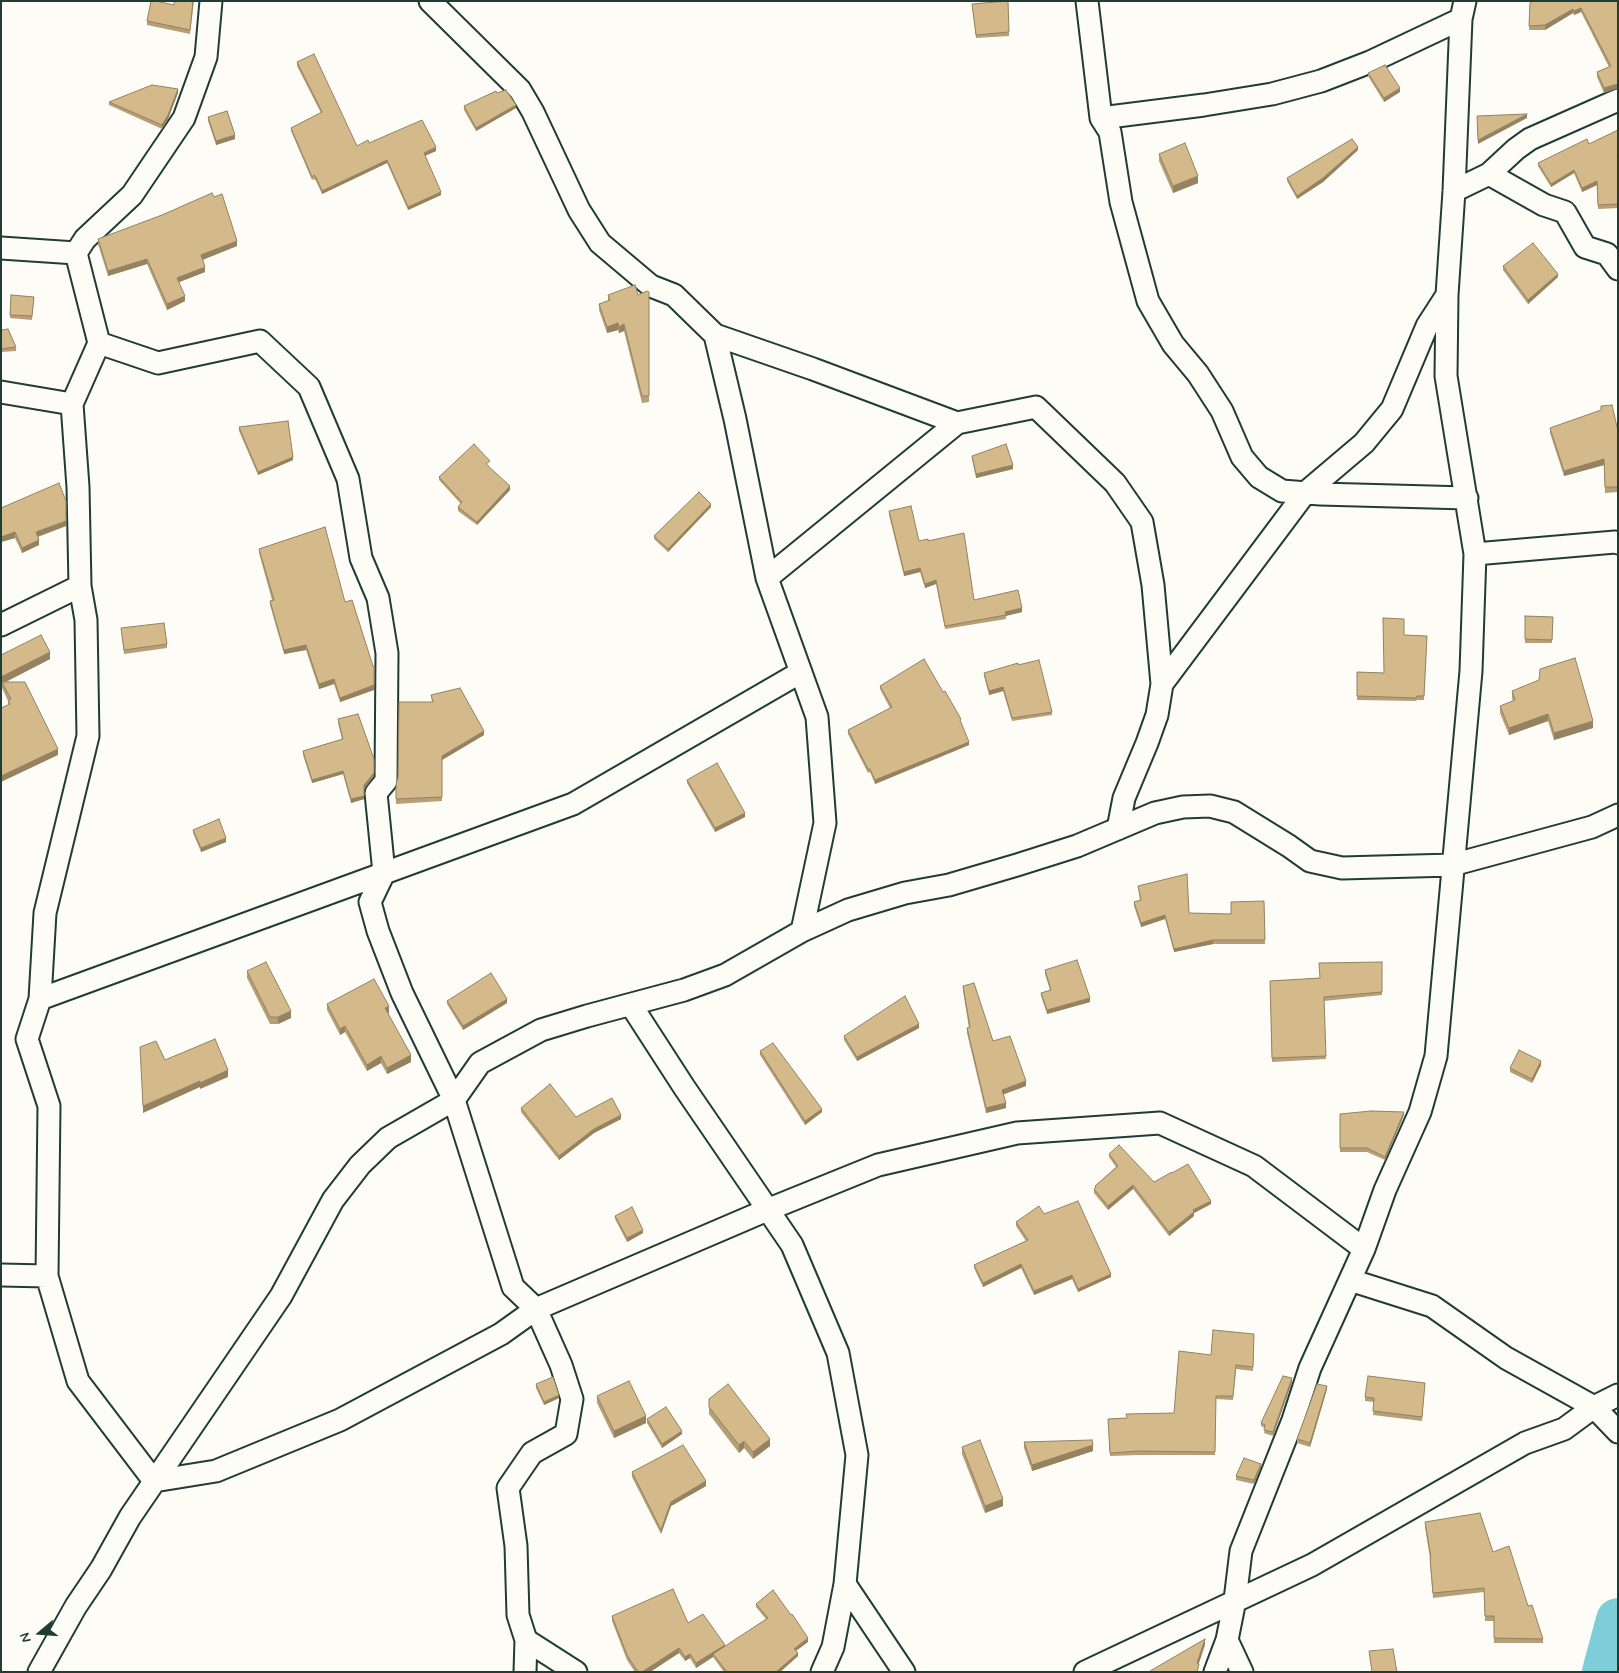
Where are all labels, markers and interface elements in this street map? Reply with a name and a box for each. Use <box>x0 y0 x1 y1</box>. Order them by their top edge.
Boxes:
north arrow <box>15 1608 65 1658</box>
text: N <box>16 1630 36 1645</box>

